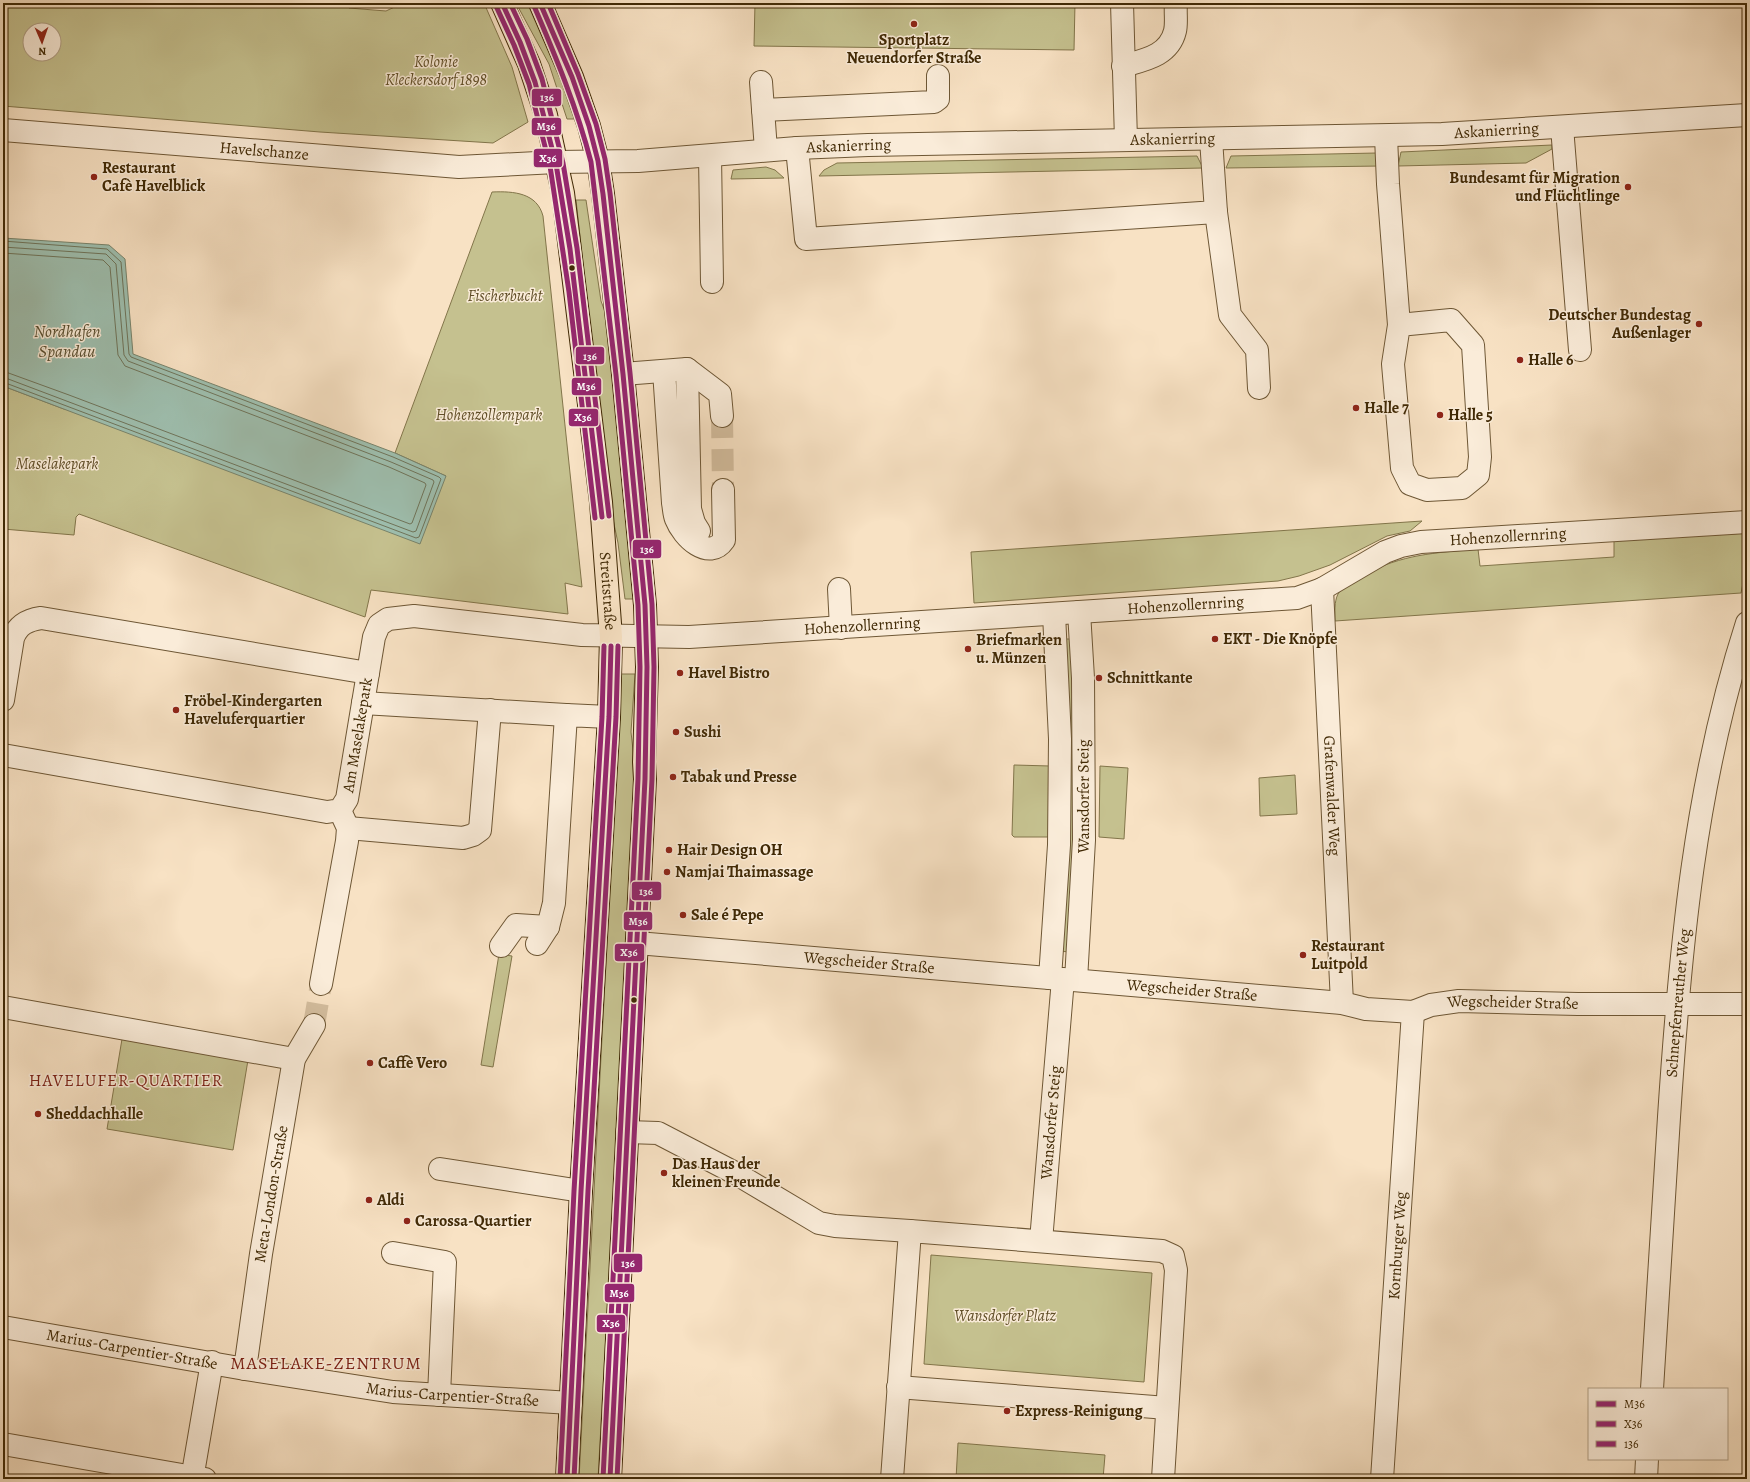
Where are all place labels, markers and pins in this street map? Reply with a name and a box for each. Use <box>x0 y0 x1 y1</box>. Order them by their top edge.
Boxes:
marker: Sportplatz Neuendorfer Straße <box>909 19 919 29</box>
place label: Sportplatz Neuendorfer Straße <box>847 29 981 69</box>
place label: Restaurant Cafè Havelblick <box>102 157 206 197</box>
place label: Bundesamt für Migration und Flüchtlinge <box>1449 167 1620 207</box>
marker: Restaurant Cafè Havelblick <box>89 172 99 182</box>
marker: Bundesamt für Migration und Flüchtlinge <box>1623 182 1633 192</box>
unlabelled marker <box>567 263 577 273</box>
place label: Deutscher Bundestag Außenlager <box>1548 304 1692 344</box>
marker: Deutscher Bundestag Außenlager <box>1694 319 1704 329</box>
place label: Halle 6 <box>1528 349 1574 371</box>
marker: Halle 6 <box>1515 355 1525 365</box>
place label: Halle 7 <box>1364 397 1409 419</box>
marker: Halle 7 <box>1351 403 1361 413</box>
place label: Halle 5 <box>1448 404 1493 426</box>
marker: Halle 5 <box>1435 410 1445 420</box>
place label: EKT - Die Knöpfe <box>1223 628 1337 650</box>
place label: Briefmarken u. Münzen <box>976 629 1062 669</box>
marker: EKT - Die Knöpfe <box>1210 634 1220 644</box>
marker: Briefmarken u. Münzen <box>963 644 973 654</box>
place label: Havel Bistro <box>688 662 770 684</box>
place label: Schnittkante <box>1107 667 1193 689</box>
marker: Havel Bistro <box>675 668 685 678</box>
marker: Schnittkante <box>1094 673 1104 683</box>
place label: Fröbel-Kindergarten Haveluferquartier <box>184 690 322 730</box>
marker: Fröbel-Kindergarten Haveluferquartier <box>171 705 181 715</box>
place label: Sushi <box>684 721 722 743</box>
marker: Sushi <box>671 727 681 737</box>
place label: Tabak und Presse <box>681 766 797 788</box>
marker: Tabak und Presse <box>668 772 678 782</box>
place label: Hair Design OH <box>677 839 783 861</box>
marker: Hair Design OH <box>664 845 674 855</box>
place label: Namjai Thaimassage <box>675 861 813 883</box>
marker: Namjai Thaimassage <box>662 867 672 877</box>
place label: Sale é Pepe <box>691 904 764 926</box>
marker: Sale é Pepe <box>678 910 688 920</box>
place label: Restaurant Luitpold <box>1311 935 1386 975</box>
marker: Restaurant Luitpold <box>1298 950 1308 960</box>
unlabelled marker <box>629 995 639 1005</box>
place label: Caffè Vero <box>378 1052 447 1074</box>
marker: Caffè Vero <box>365 1058 375 1068</box>
place label: Sheddachhalle <box>46 1103 143 1125</box>
marker: Sheddachhalle <box>33 1109 43 1119</box>
place label: Das Haus der kleinen Freunde <box>672 1153 780 1193</box>
marker: Das Haus der kleinen Freunde <box>659 1168 669 1178</box>
place label: Aldi <box>376 1189 405 1211</box>
marker: Aldi <box>364 1195 374 1205</box>
place label: Carossa-Quartier <box>415 1210 532 1232</box>
marker: Carossa-Quartier <box>402 1216 412 1226</box>
place label: Express-Reinigung <box>1015 1400 1144 1422</box>
marker: Express-Reinigung <box>1002 1406 1012 1416</box>

